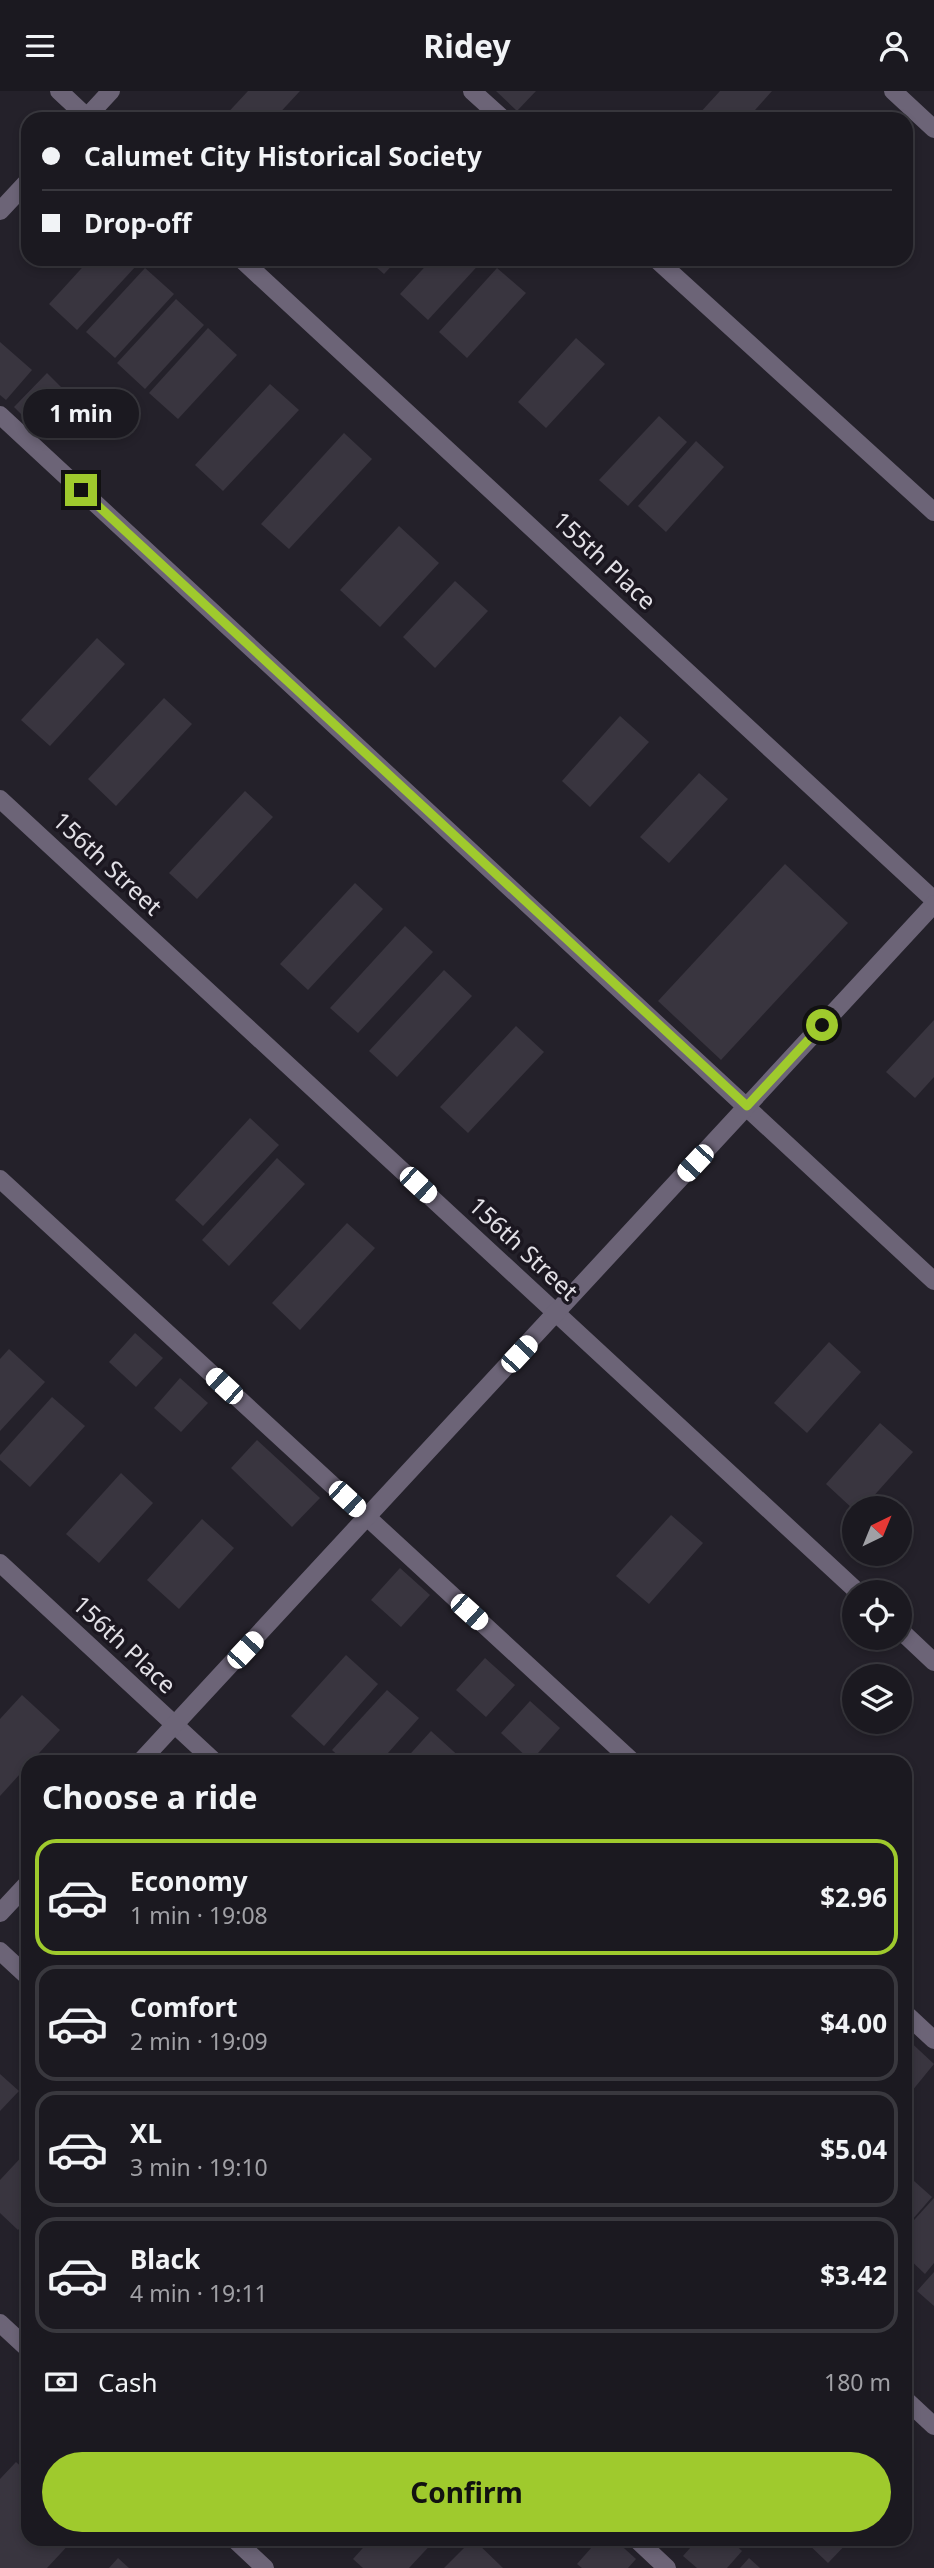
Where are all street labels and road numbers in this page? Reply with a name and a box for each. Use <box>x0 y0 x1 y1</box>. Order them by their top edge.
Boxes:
street label: 155th Place <box>546 503 664 616</box>
street label: 156th Street <box>46 804 170 922</box>
street label: 156th Street <box>462 1189 586 1307</box>
street label: 156th Place <box>66 1587 184 1700</box>

